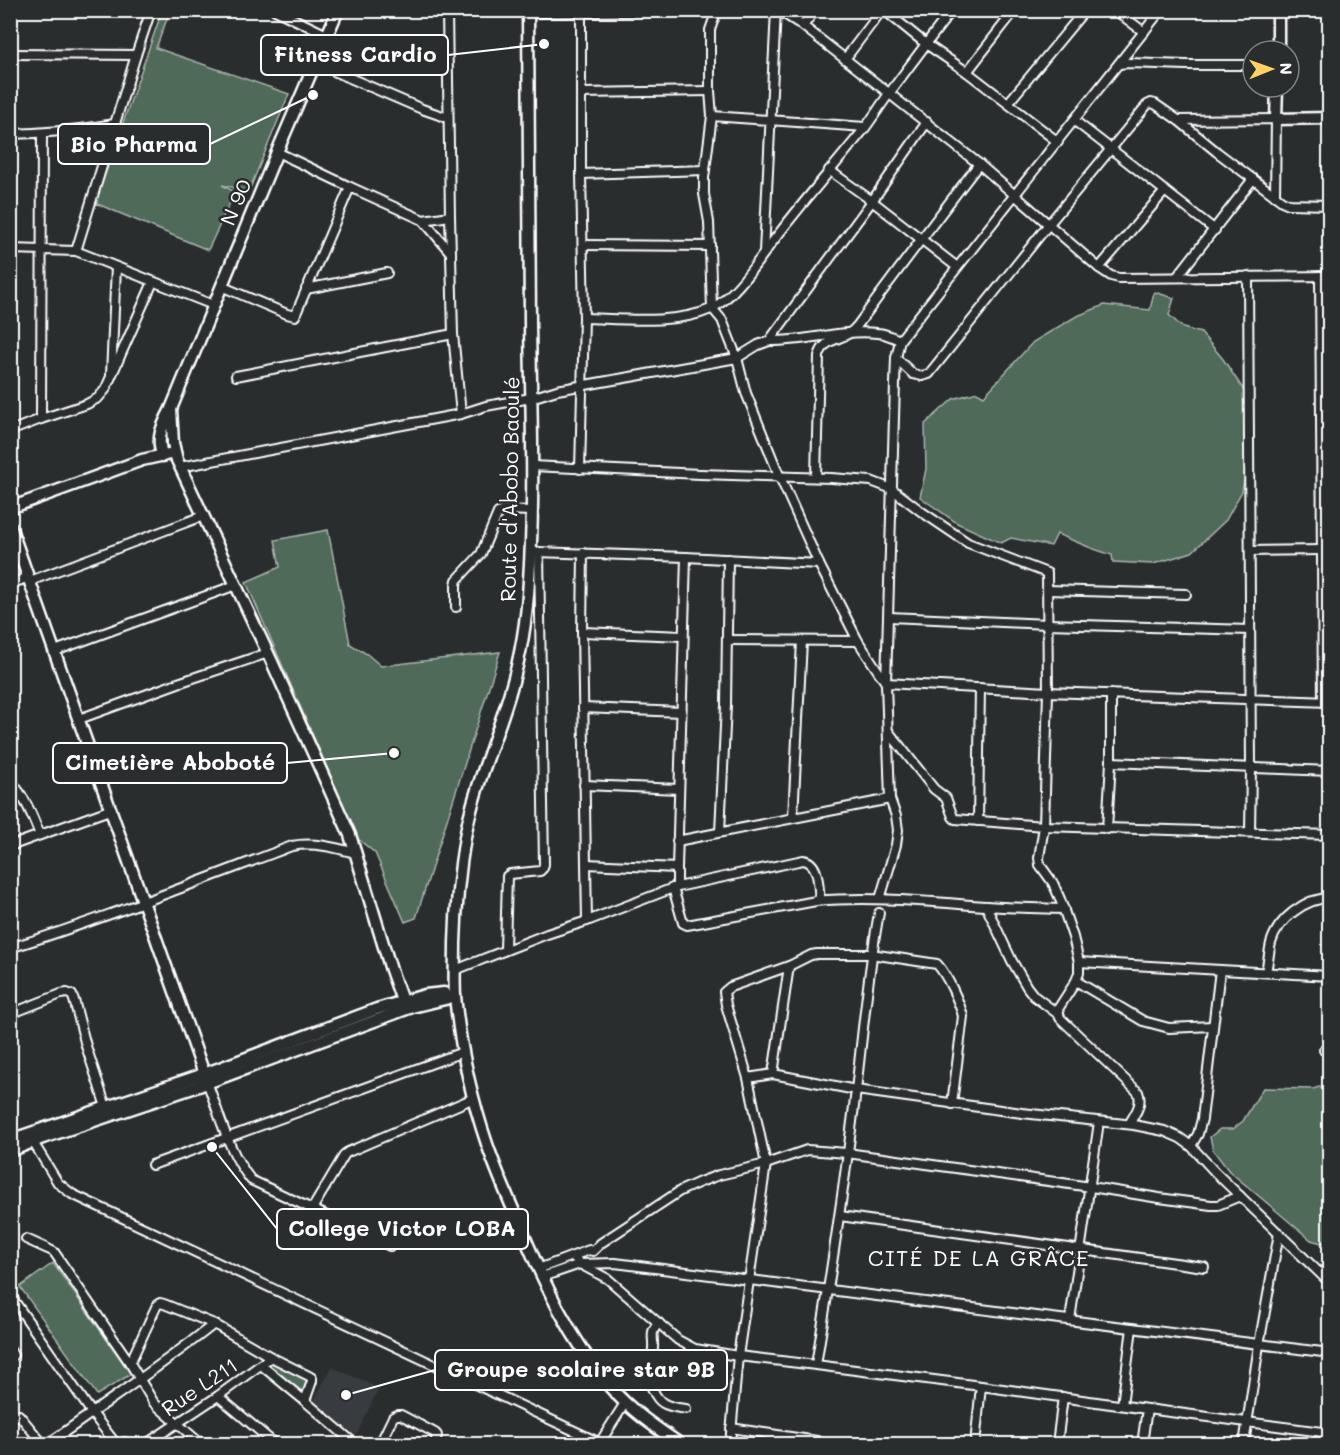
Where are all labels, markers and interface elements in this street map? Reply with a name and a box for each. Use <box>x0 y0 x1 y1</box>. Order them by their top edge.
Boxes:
callout: Fitness Cardio <box>261 35 448 75</box>
text: Fitness Cardio <box>273 39 437 68</box>
north arrow <box>1241 39 1301 99</box>
text: N <box>1276 62 1297 75</box>
callout: Bio Pharma <box>58 124 210 164</box>
text: Bio Pharma <box>70 129 198 158</box>
street label: N 90 <box>213 175 257 229</box>
street label: Route d'Abobo Baoulé <box>494 376 524 602</box>
callout: Cimetière Aboboté <box>53 743 287 783</box>
text: Cimetière Aboboté <box>65 747 275 776</box>
callout: College Victor LOBA <box>277 1209 528 1249</box>
text: College Victor LOBA <box>288 1213 516 1242</box>
district label: CITÉ DE LA GRÂCE <box>868 1243 1090 1272</box>
callout: Groupe scolaire star 9B <box>435 1350 727 1390</box>
street label: Rue L211 <box>156 1351 242 1421</box>
text: Groupe scolaire star 9B <box>447 1354 715 1383</box>

